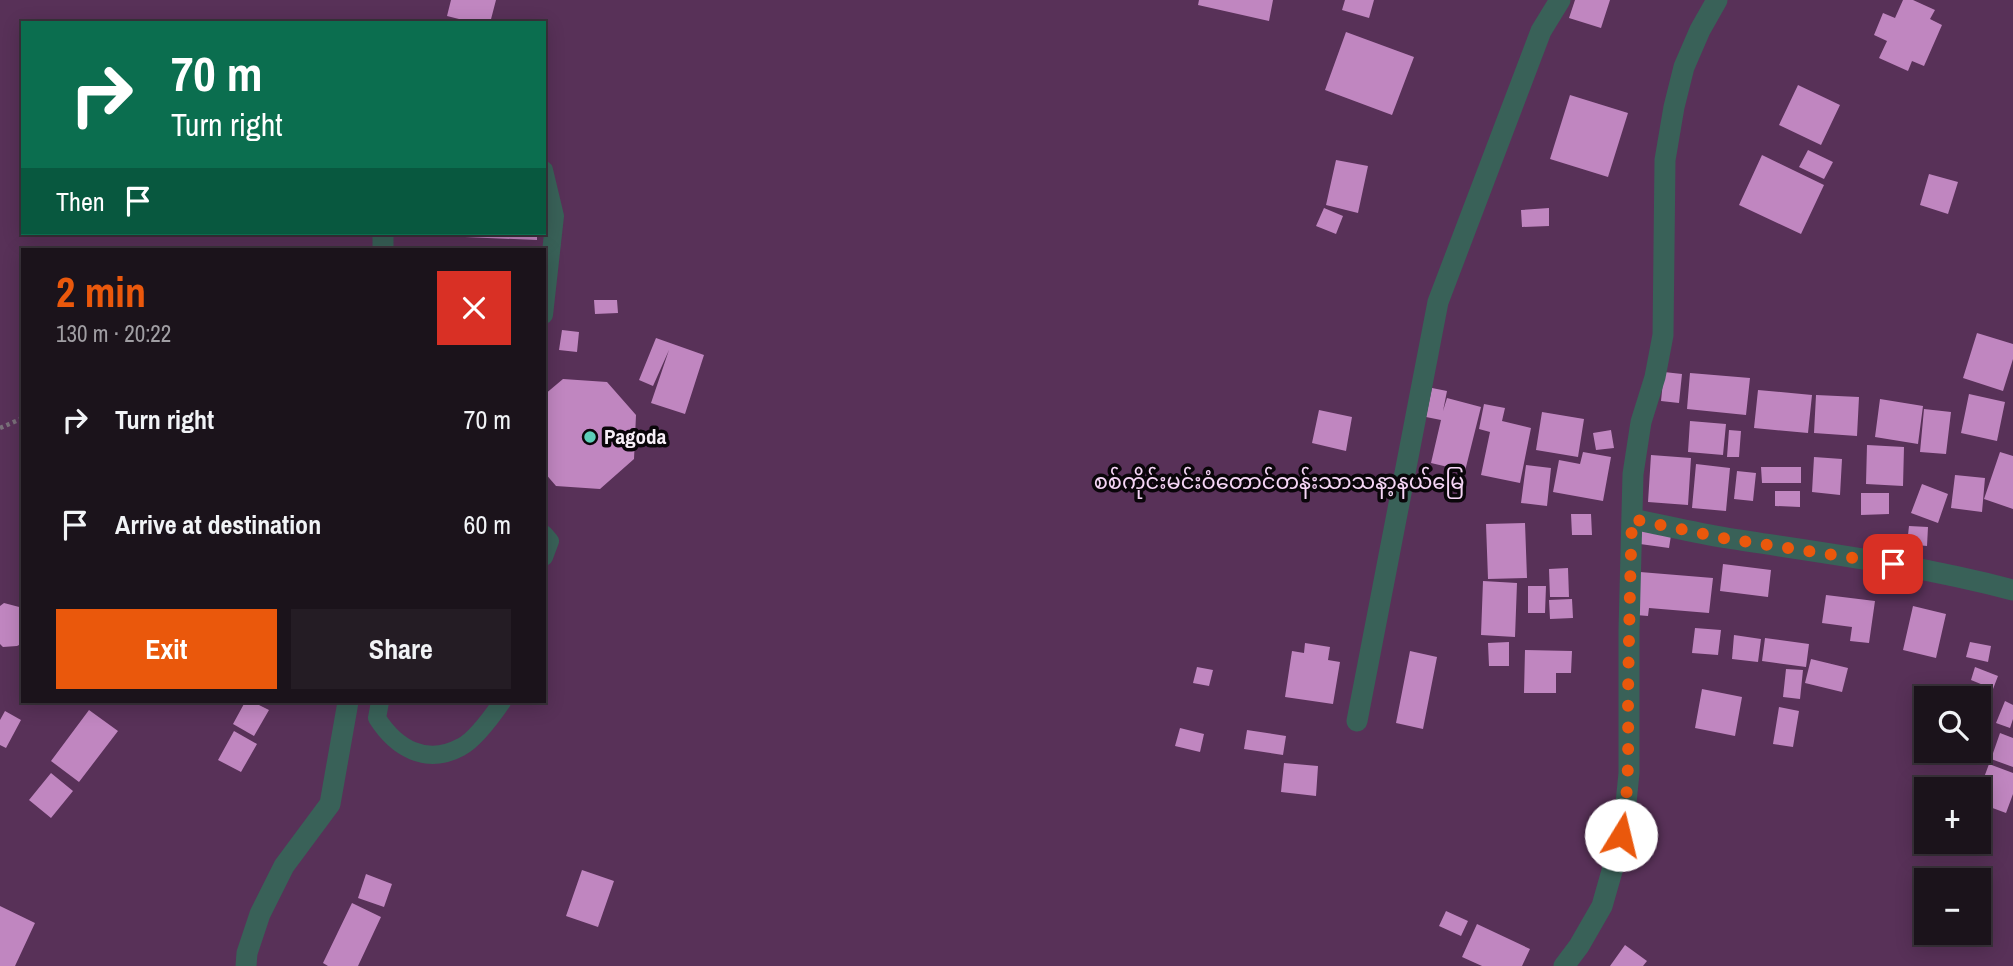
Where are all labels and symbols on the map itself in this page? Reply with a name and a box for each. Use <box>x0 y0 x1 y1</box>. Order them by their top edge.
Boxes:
place label: Pagoda <box>604 422 667 451</box>
marker: Pagoda <box>582 429 598 445</box>
park label: စစ်ကိုင်းမင်းဝံတောင်တန်းသာသနာ့နယ်မြေ <box>1094 466 1464 499</box>
pin <box>1863 534 1923 594</box>
position arrow <box>1584 798 1658 872</box>

